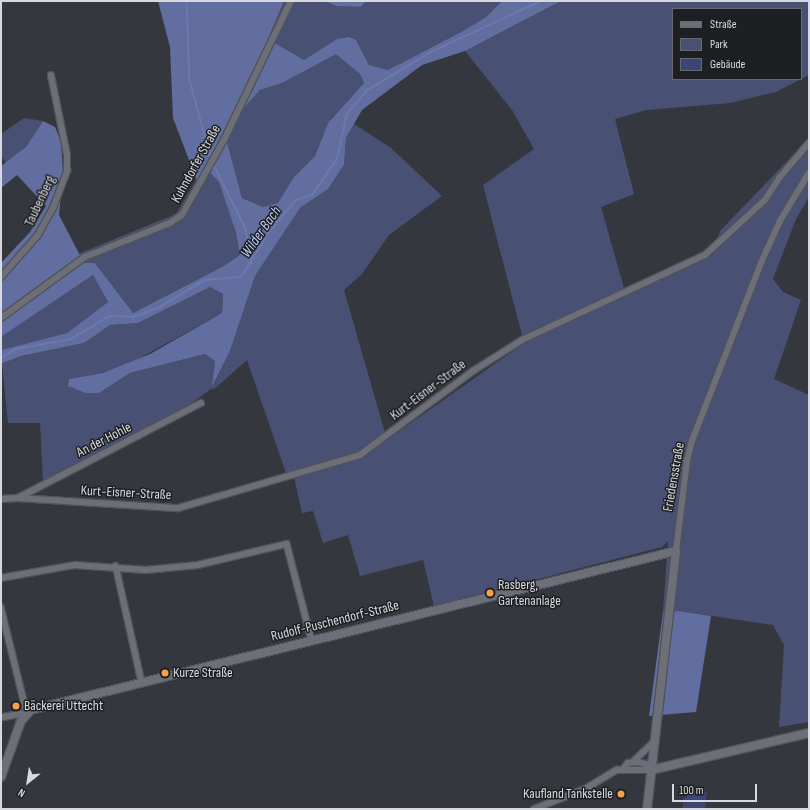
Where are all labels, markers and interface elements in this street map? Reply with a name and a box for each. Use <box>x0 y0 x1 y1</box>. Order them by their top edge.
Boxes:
legend <box>672 8 802 80</box>
text: Straße <box>710 17 737 32</box>
text: Park <box>710 37 728 52</box>
text: Gebäude <box>710 57 745 72</box>
street label: Kuhndorfer Straße <box>168 122 224 206</box>
street label: Taubenberg <box>21 173 59 229</box>
water label: Wilder Bach <box>237 203 285 261</box>
street label: Kurt-Eisner-Straße <box>387 356 469 424</box>
street label: An der Hohle <box>74 419 134 461</box>
street label: Friedensstraße <box>660 441 688 513</box>
street label: Kurt-Eisner-Straße <box>80 482 172 504</box>
place label: Rasberg, Gartenanlage <box>498 577 561 610</box>
marker: Rasberg, Gartenanlage <box>485 588 495 598</box>
street label: Rudolf-Puschendorf-Straße <box>269 597 401 645</box>
place label: Kurze Straße <box>173 665 233 681</box>
marker: Kurze Straße <box>160 668 170 678</box>
place label: Bäckerei Uttecht <box>24 698 103 714</box>
marker: Bäckerei Uttecht <box>11 701 21 711</box>
north arrow <box>8 762 48 802</box>
scale bar <box>674 776 759 802</box>
text: 100 m <box>679 783 704 798</box>
text: N <box>16 786 28 800</box>
place label: Kaufland Tankstelle <box>523 786 613 802</box>
marker: Kaufland Tankstelle <box>616 789 626 799</box>

